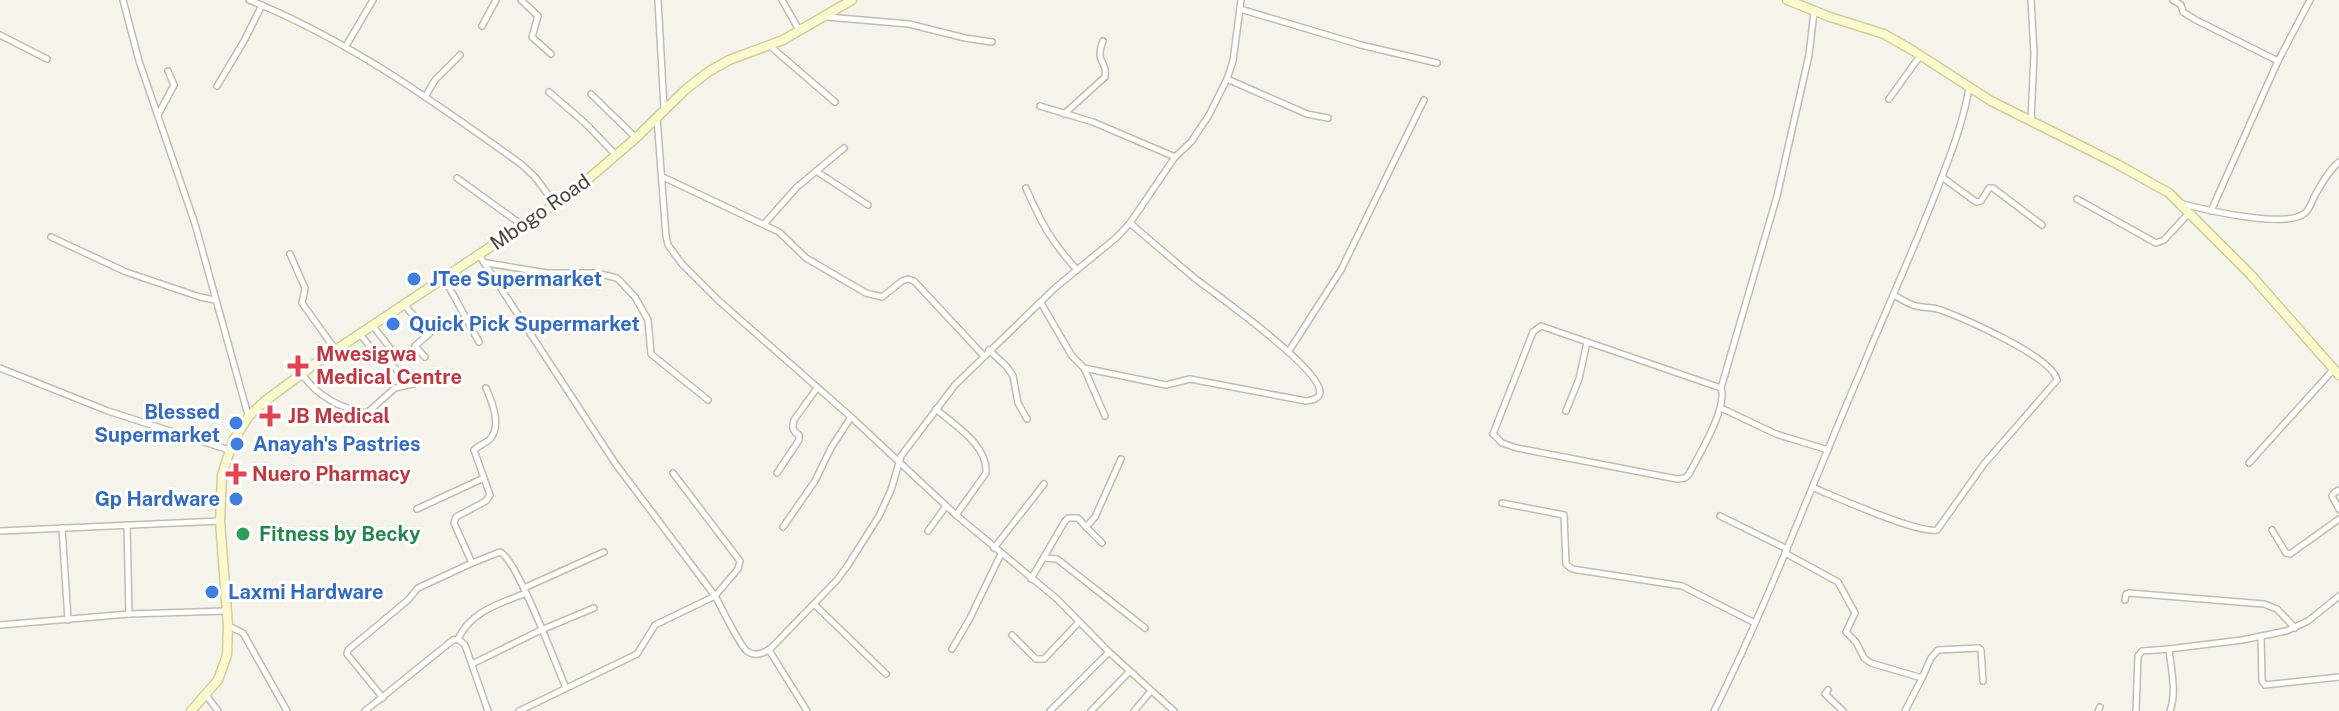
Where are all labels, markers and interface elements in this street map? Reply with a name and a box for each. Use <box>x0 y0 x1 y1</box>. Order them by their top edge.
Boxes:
street label: Mbogo Road <box>485 169 595 255</box>
place label: JTee Supermarket <box>430 267 602 291</box>
marker: JTee Supermarket <box>405 270 423 288</box>
place label: Quick Pick Supermarket <box>409 312 640 336</box>
marker: Quick Pick Supermarket <box>384 315 402 333</box>
place label: Mwesigwa Medical Centre <box>316 342 462 389</box>
marker: Mwesigwa Medical Centre <box>287 355 309 377</box>
place label: Blessed Supermarket <box>94 400 220 447</box>
place label: JB Medical <box>288 404 390 428</box>
marker: JB Medical <box>259 405 281 427</box>
marker: Blessed Supermarket <box>227 414 245 432</box>
place label: Anayah's Pastries <box>253 432 421 456</box>
marker: Anayah's Pastries <box>228 435 246 453</box>
place label: Nuero Pharmacy <box>252 462 411 486</box>
marker: Nuero Pharmacy <box>227 465 245 483</box>
place label: Gp Hardware <box>95 487 220 511</box>
marker: Gp Hardware <box>227 490 245 508</box>
place label: Fitness by Becky <box>259 522 421 546</box>
marker: Fitness by Becky <box>234 525 252 543</box>
place label: Laxmi Hardware <box>228 580 384 604</box>
marker: Laxmi Hardware <box>203 583 221 601</box>

